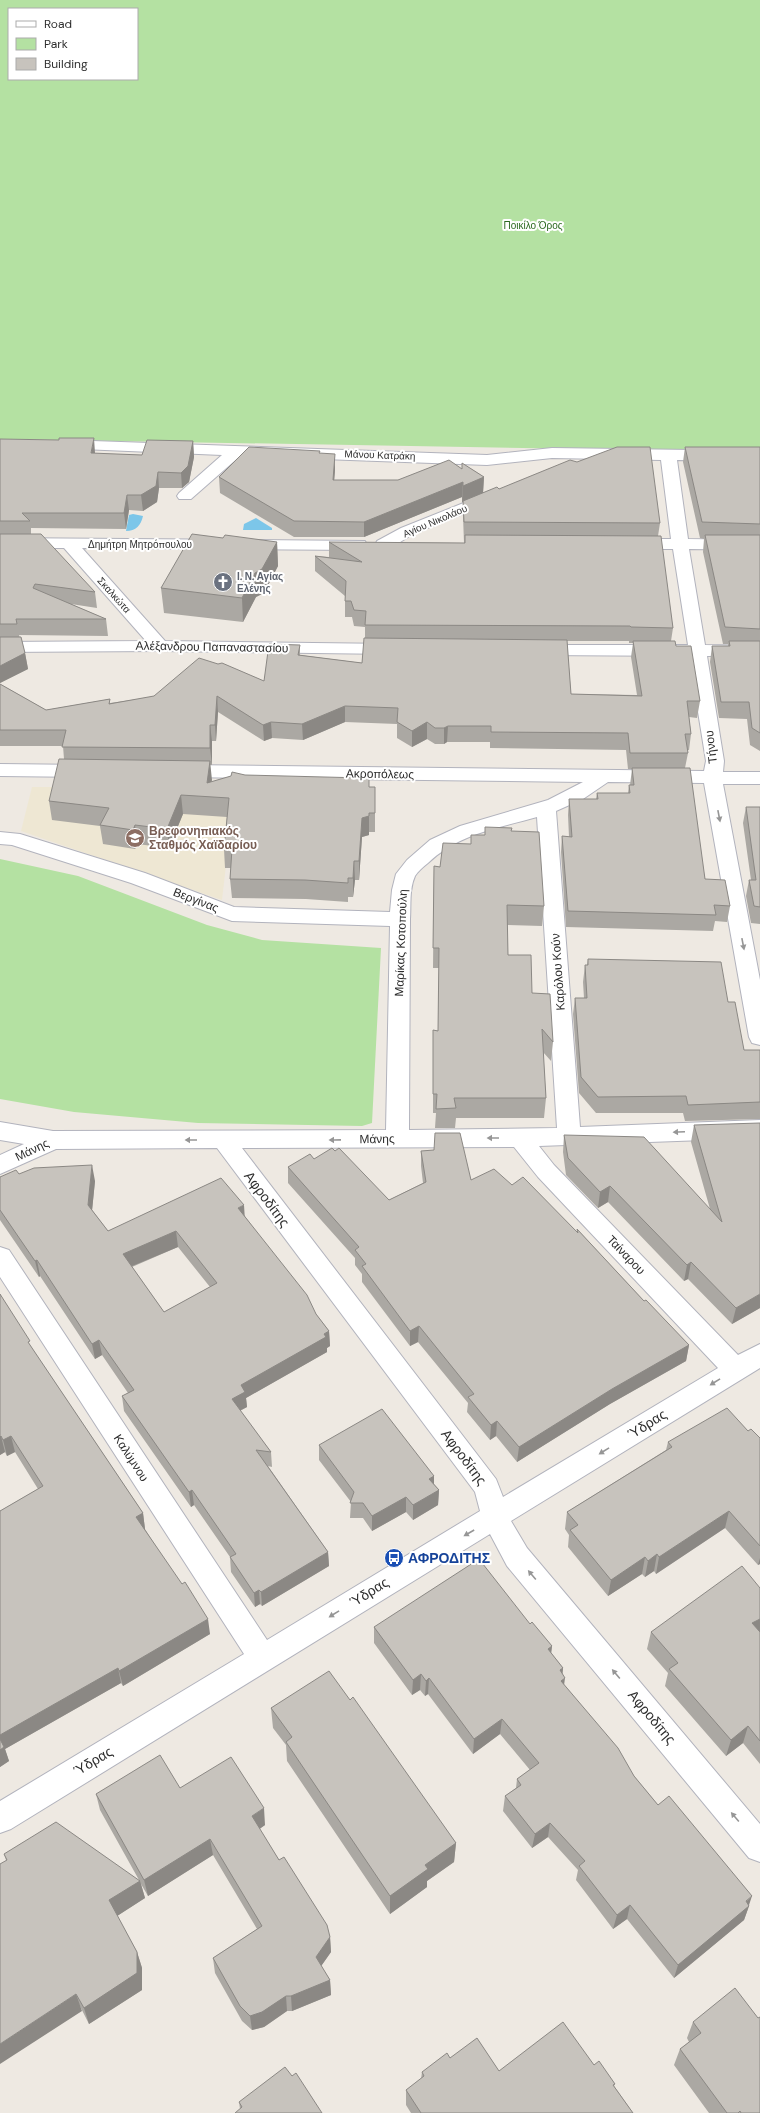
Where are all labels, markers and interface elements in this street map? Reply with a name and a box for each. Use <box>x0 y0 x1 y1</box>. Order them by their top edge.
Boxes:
legend <box>8 8 138 80</box>
text: Road <box>44 16 72 32</box>
text: Park <box>44 36 68 52</box>
text: Building <box>44 56 88 72</box>
park label: Ποικίλο Όρος <box>503 219 563 232</box>
street label: Μάνου Κατράκη <box>344 447 416 463</box>
street label: Αγίου Νικολάου <box>401 502 469 540</box>
street label: Δημήτρη Μητρόπουλου <box>88 538 192 551</box>
place label: Ι. Ν. Αγίας Ελένης <box>237 570 283 595</box>
church icon: Ι. Ν. Αγίας Ελένης <box>212 571 234 593</box>
street label: Σκαλκώτα <box>94 574 134 616</box>
street label: Αλέξανδρου Παπαναστασίου <box>136 638 288 656</box>
street label: Τήνου <box>701 730 721 764</box>
street label: Ακροπόλεως <box>346 765 414 783</box>
one-way arrow <box>716 810 722 823</box>
place label: Βρεφονηπιακός Σταθμός Χαϊδαρίου <box>149 823 257 853</box>
school or university icon: Βρεφονηπιακός Σταθμός Χαϊδαρίου <box>124 827 146 849</box>
street label: Βεργίνας <box>171 884 221 916</box>
street label: Μαρίκας Κοτοπούλη <box>391 889 411 997</box>
street label: Καρόλου Κούν <box>547 933 569 1011</box>
one-way arrow <box>740 938 746 950</box>
one-way arrow <box>673 1129 685 1136</box>
street label: Μάνης <box>359 1131 395 1147</box>
street label: Μάνης <box>13 1135 52 1165</box>
one-way arrow <box>486 1135 499 1141</box>
one-way arrow <box>329 1136 341 1143</box>
one-way arrow <box>184 1137 197 1143</box>
street label: Αφροδίτης <box>240 1168 294 1231</box>
street label: Ταίναρου <box>603 1232 649 1278</box>
one-way arrow <box>709 1379 721 1386</box>
street label: Ύδρας <box>624 1405 670 1443</box>
street label: Αφροδίτης <box>437 1426 491 1489</box>
street label: Καλύμνου <box>110 1431 152 1485</box>
one-way arrow <box>598 1447 610 1454</box>
one-way arrow <box>463 1529 475 1536</box>
bus stop icon: ΑΦΡΟΔΙΤΗΣ <box>383 1547 405 1569</box>
place label: ΑΦΡΟΔΙΤΗΣ <box>408 1549 490 1567</box>
one-way arrow <box>527 1569 536 1580</box>
street label: Ύδρας <box>346 1573 392 1611</box>
one-way arrow <box>328 1611 340 1618</box>
one-way arrow <box>611 1669 620 1679</box>
street label: Αφροδίτης <box>624 1686 680 1748</box>
street label: Ύδρας <box>70 1742 116 1780</box>
one-way arrow <box>731 1811 740 1822</box>

